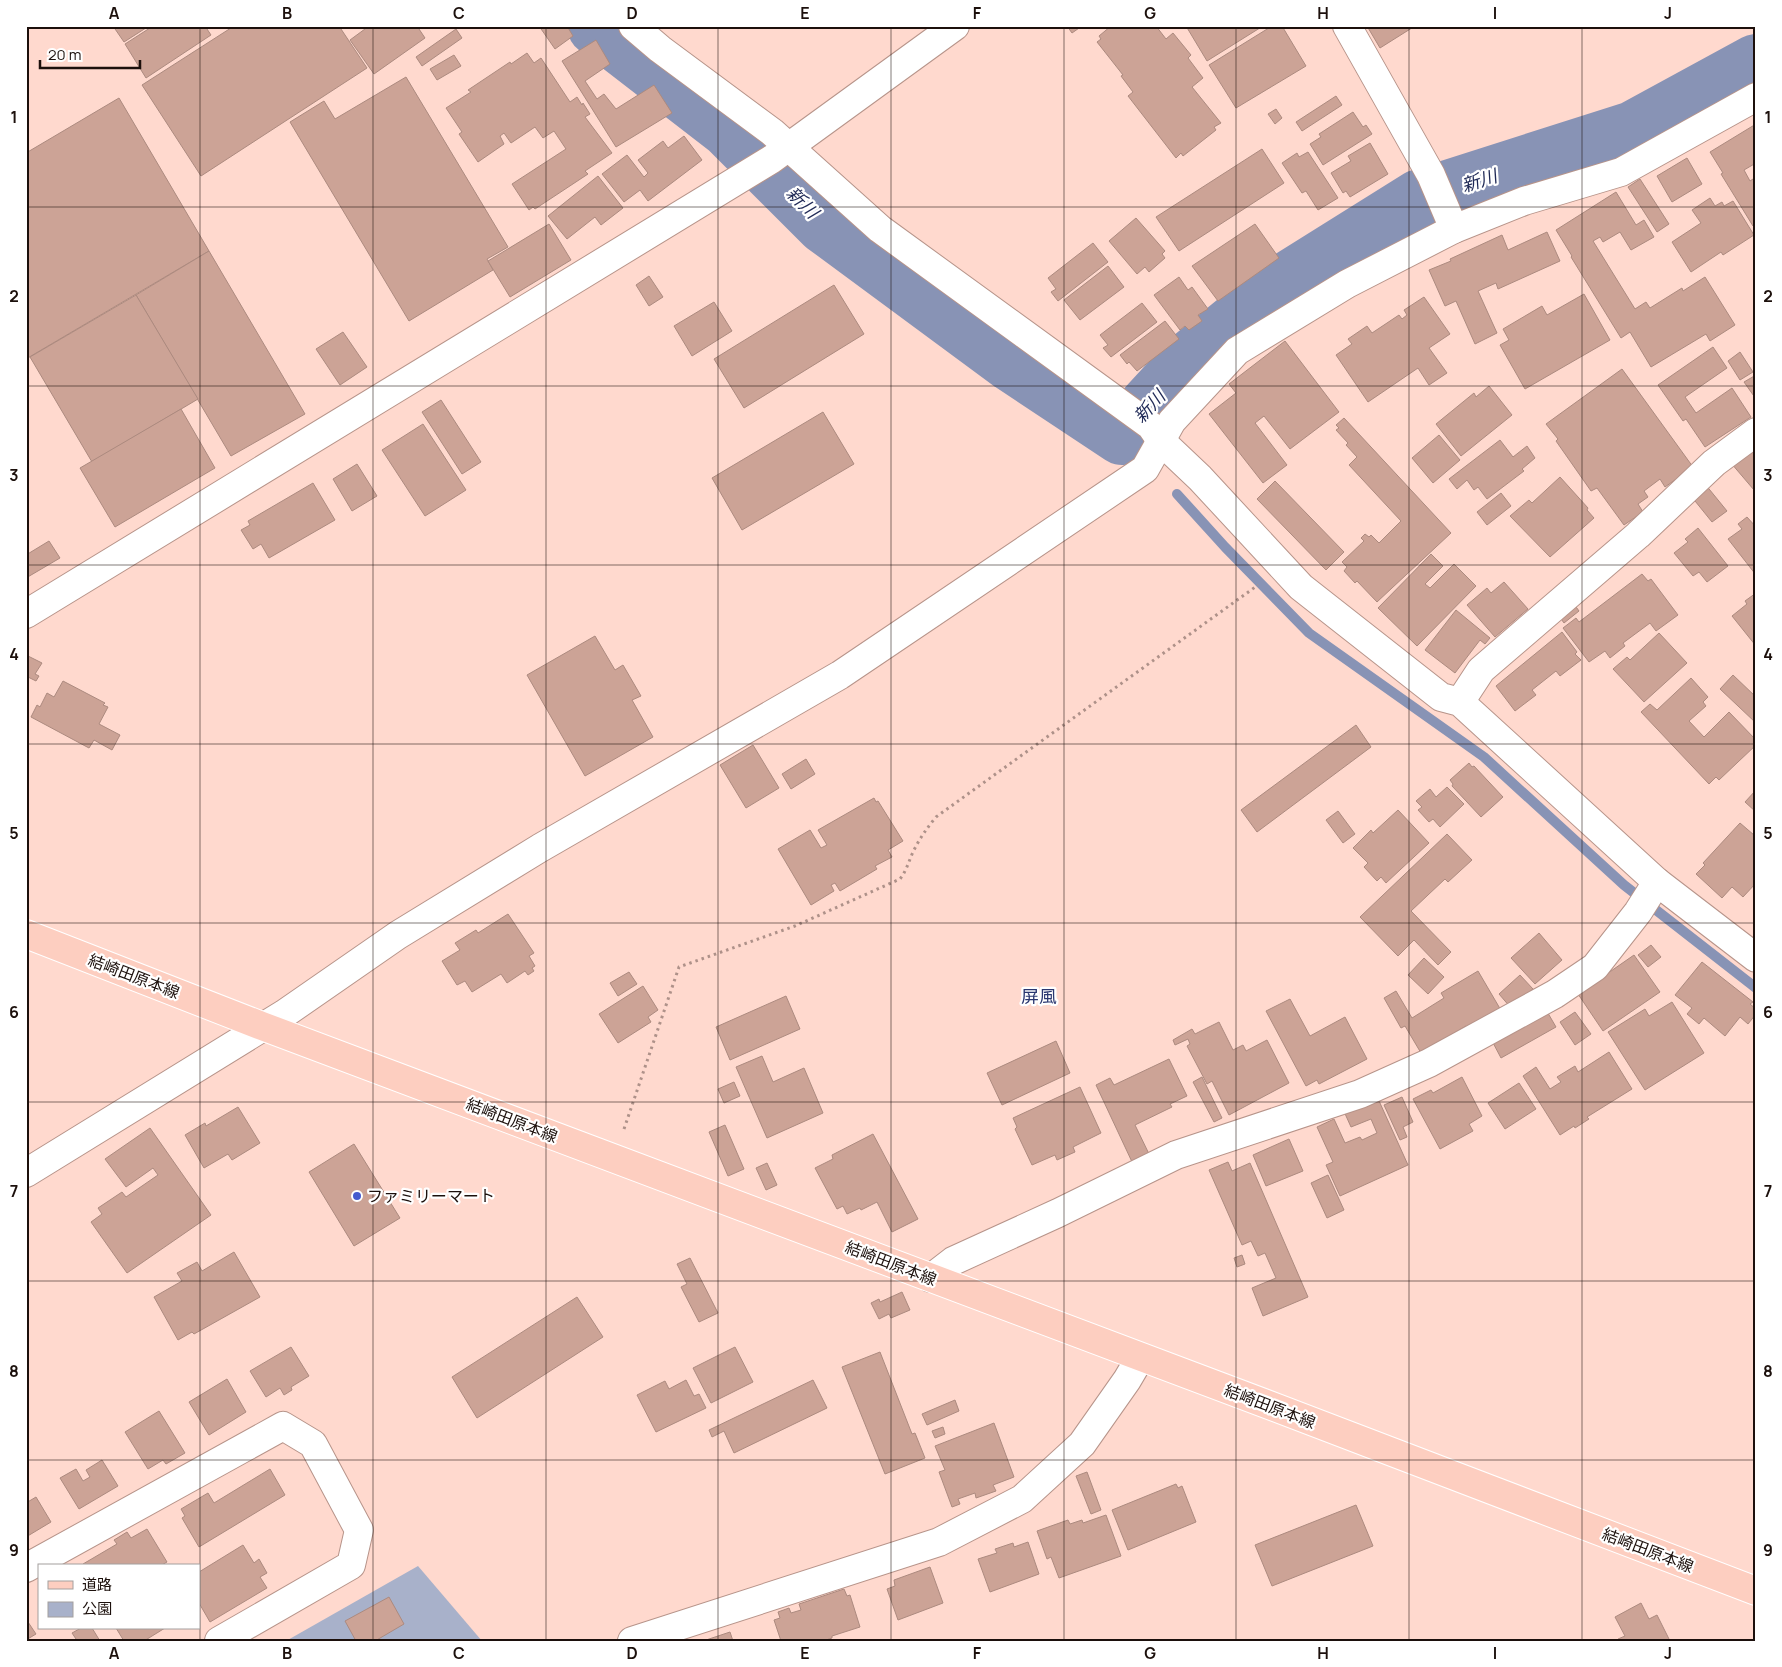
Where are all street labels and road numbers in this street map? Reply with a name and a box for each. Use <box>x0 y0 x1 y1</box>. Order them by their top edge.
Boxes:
street label: 結崎田原本線 <box>85 949 183 1003</box>
street label: 結崎田原本線 <box>463 1093 561 1147</box>
street label: 結崎田原本線 <box>842 1236 940 1290</box>
street label: 結崎田原本線 <box>1221 1379 1319 1433</box>
street label: 結崎田原本線 <box>1599 1523 1697 1577</box>

